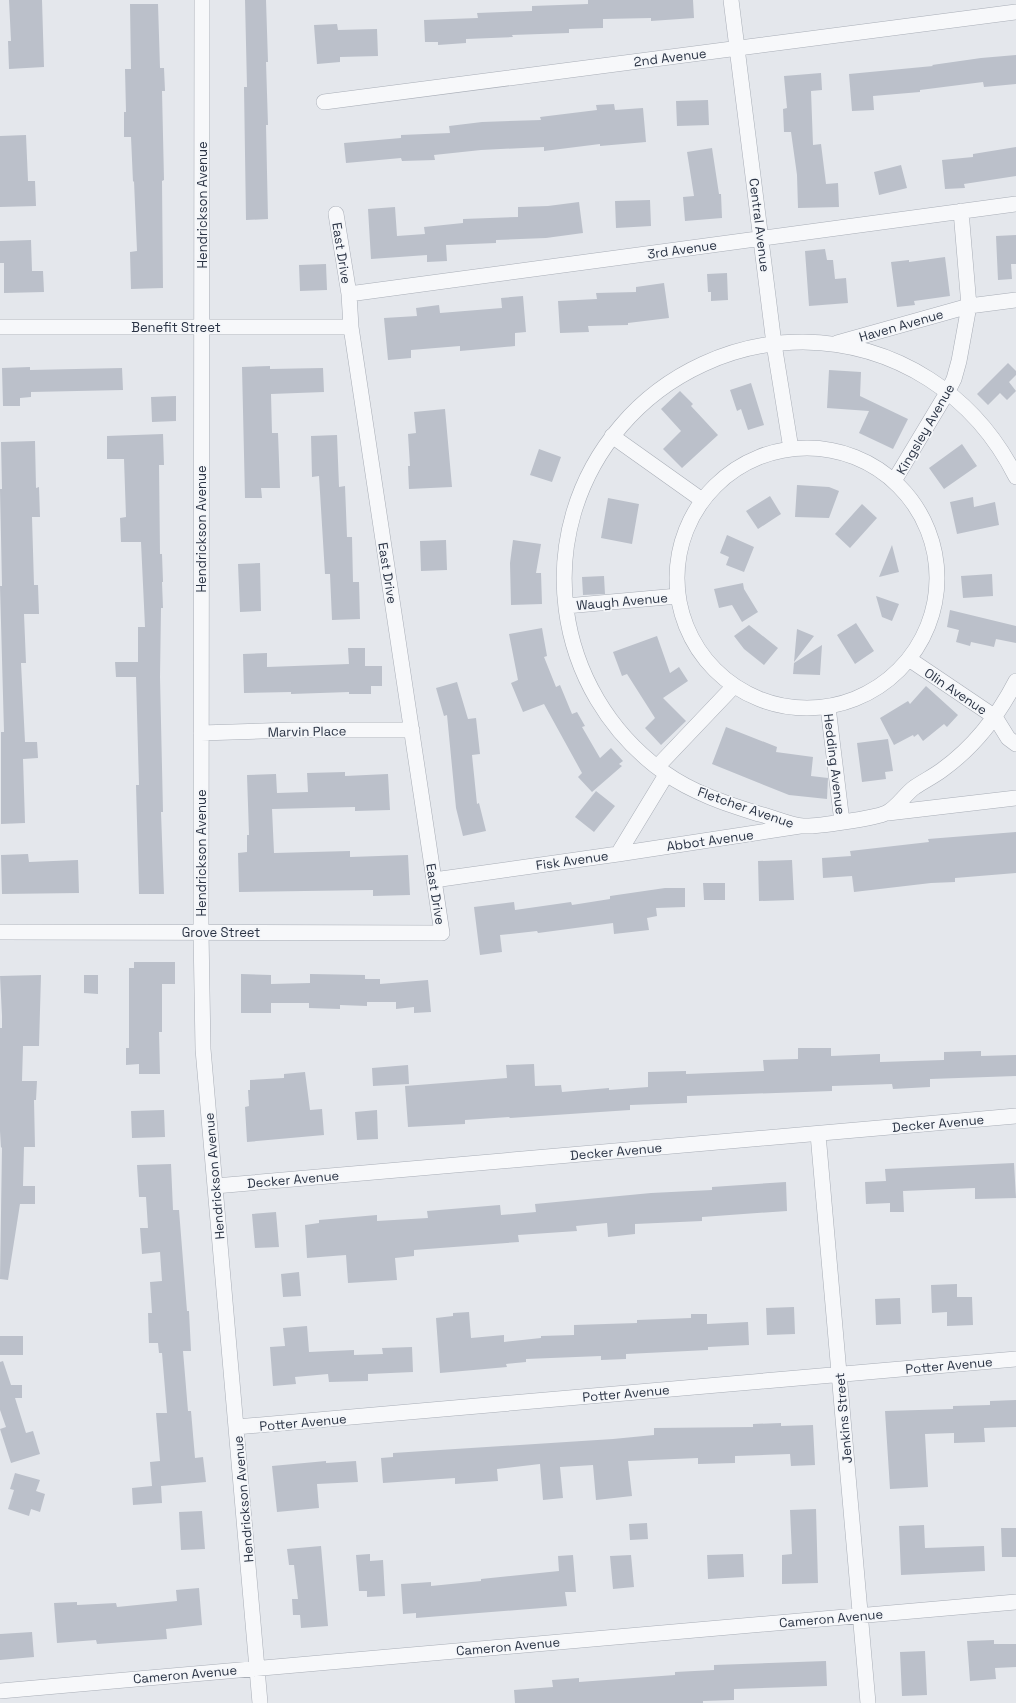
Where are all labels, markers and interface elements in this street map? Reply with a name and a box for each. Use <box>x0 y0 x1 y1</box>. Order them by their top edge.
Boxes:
street label: 2nd Avenue <box>633 45 707 70</box>
street label: Hendrickson Avenue <box>194 141 211 269</box>
street label: Central Avenue <box>745 177 774 273</box>
street label: East Drive <box>328 221 355 285</box>
street label: 3rd Avenue <box>646 236 718 263</box>
street label: Haven Avenue <box>857 305 945 346</box>
street label: Benefit Street <box>131 319 221 336</box>
street label: Kingsley Avenue <box>893 381 958 478</box>
street label: Hendrickson Avenue <box>193 465 210 593</box>
street label: East Drive <box>374 541 401 605</box>
street label: Waugh Avenue <box>576 589 669 614</box>
street label: Olin Avenue <box>921 664 990 719</box>
street label: Hedding Avenue <box>820 713 849 815</box>
street label: Marvin Place <box>267 722 347 741</box>
street label: Fletcher Avenue <box>695 783 796 832</box>
street label: Hendrickson Avenue <box>193 789 210 917</box>
street label: Abbot Avenue <box>665 826 755 855</box>
street label: Fisk Avenue <box>535 847 609 874</box>
street label: East Drive <box>422 862 449 926</box>
street label: Grove Street <box>182 924 260 941</box>
street label: Decker Avenue <box>891 1111 985 1136</box>
street label: Hendrickson Avenue <box>200 1112 229 1240</box>
street label: Decker Avenue <box>569 1139 663 1164</box>
street label: Decker Avenue <box>246 1167 340 1192</box>
street label: Potter Avenue <box>905 1353 993 1378</box>
street label: Jenkins Street <box>831 1372 856 1464</box>
street label: Potter Avenue <box>582 1381 670 1406</box>
street label: Potter Avenue <box>259 1410 347 1435</box>
street label: Hendrickson Avenue <box>229 1435 258 1563</box>
street label: Cameron Avenue <box>778 1605 884 1632</box>
street label: Cameron Avenue <box>455 1633 561 1660</box>
street label: Cameron Avenue <box>132 1661 238 1688</box>

